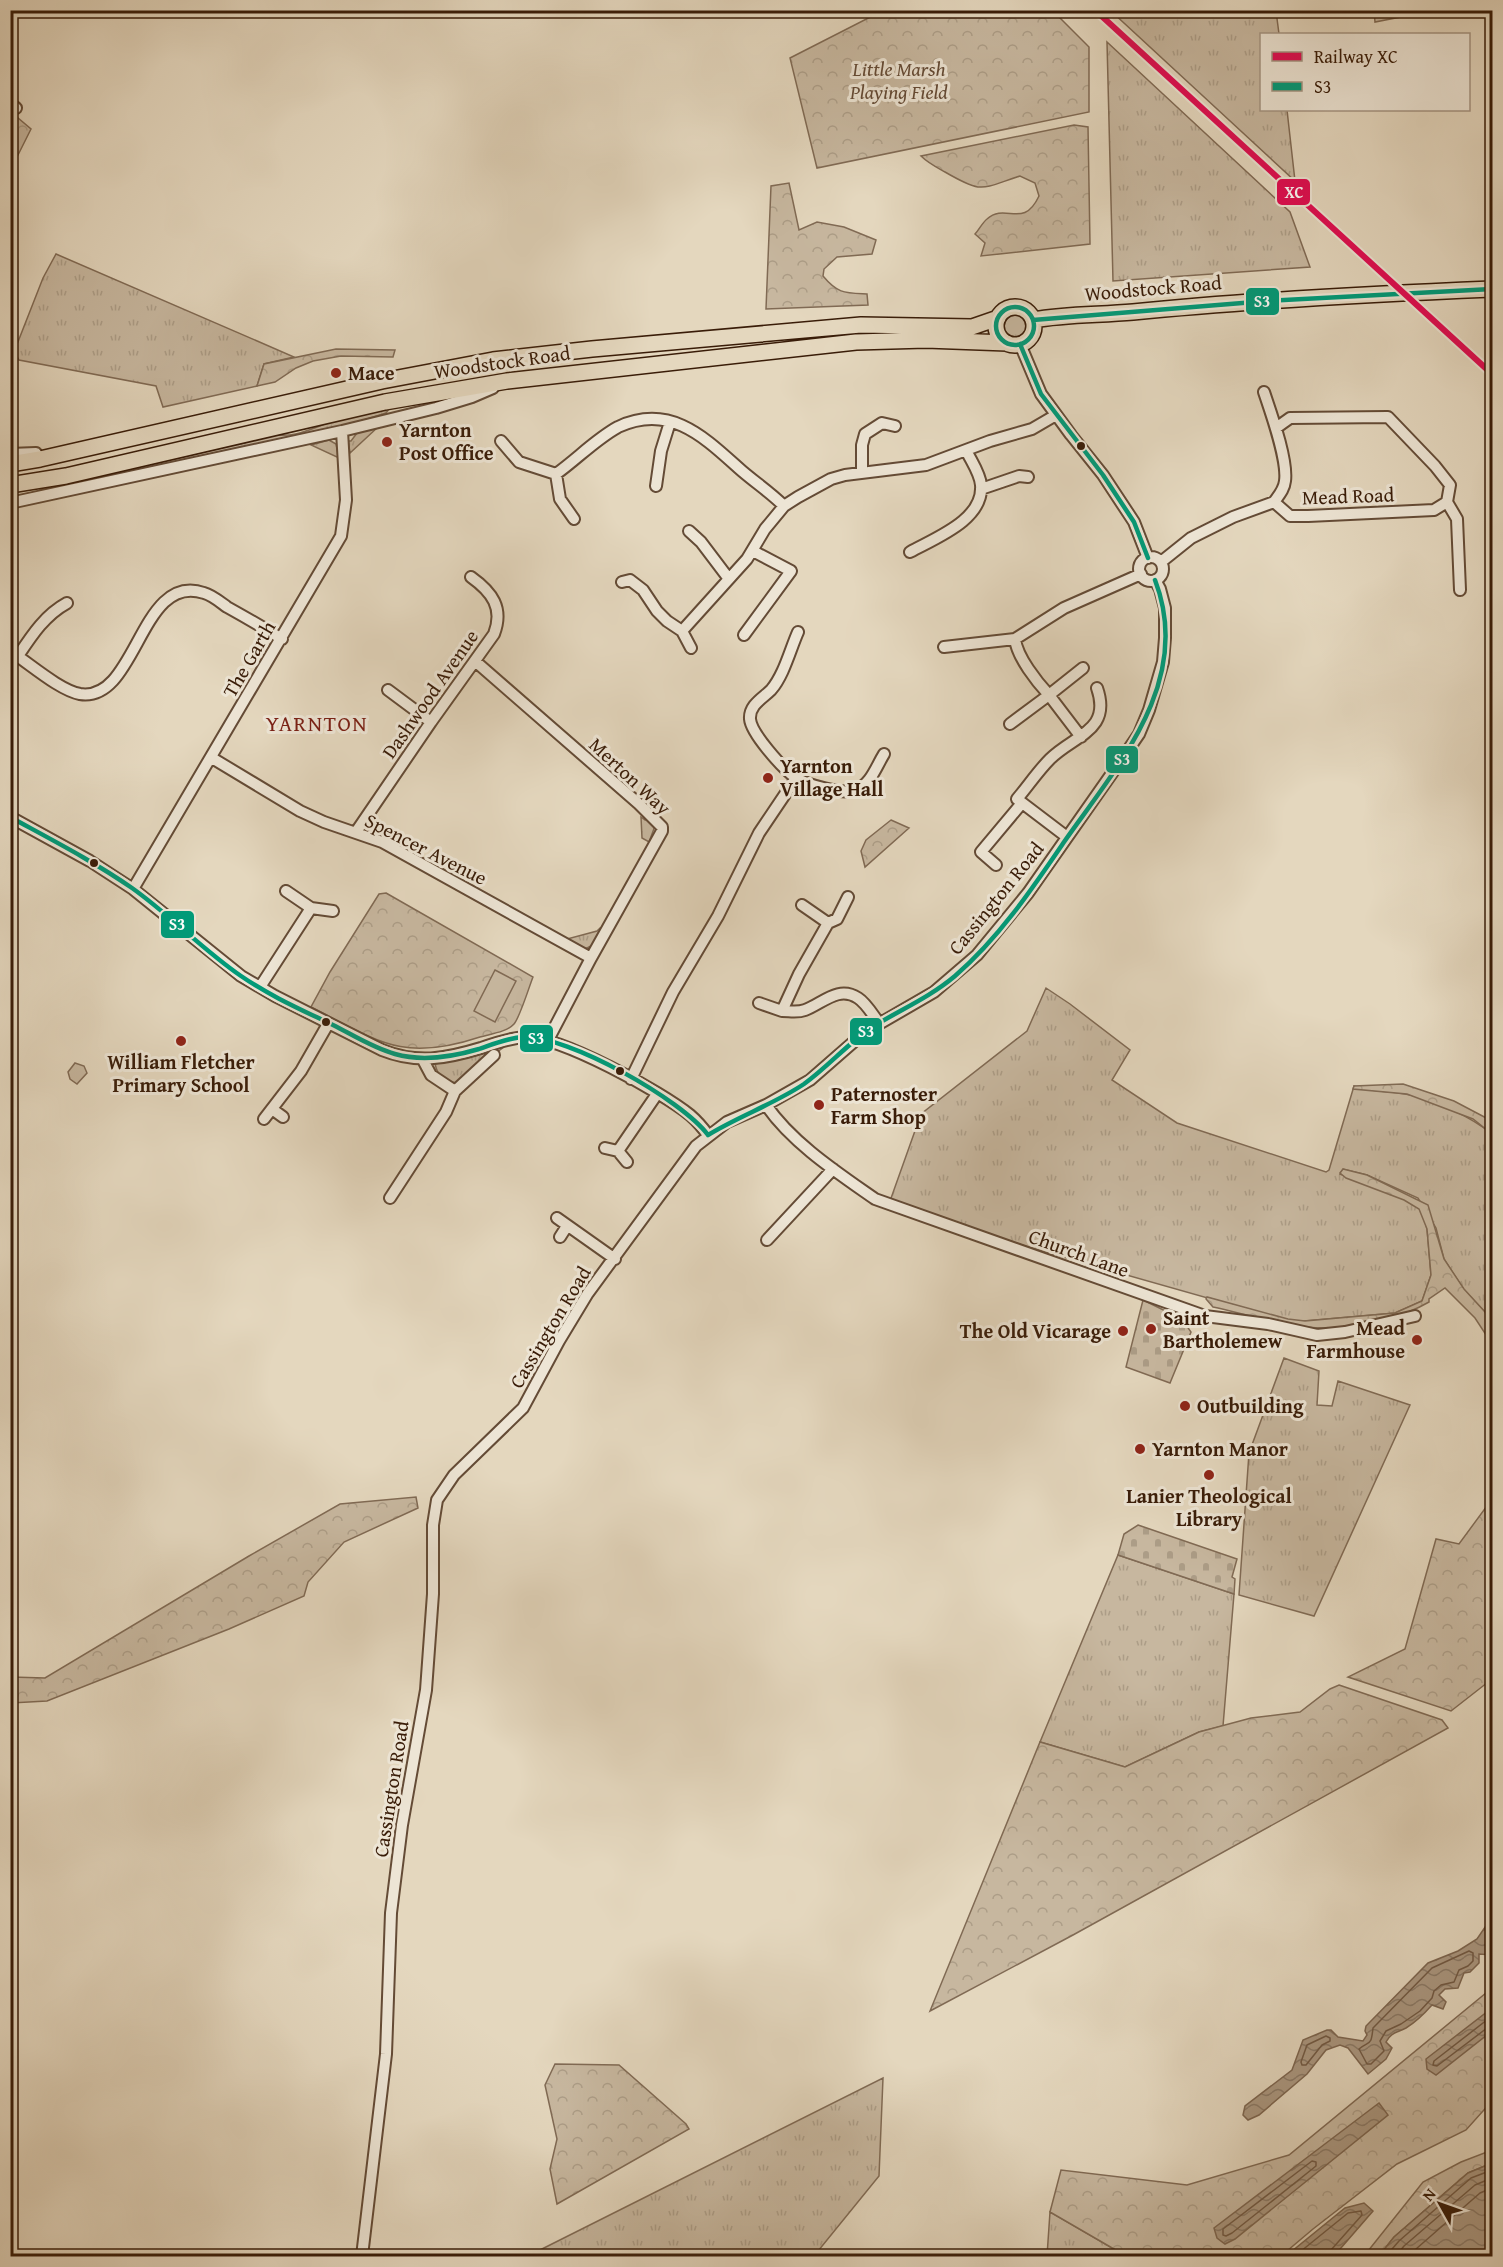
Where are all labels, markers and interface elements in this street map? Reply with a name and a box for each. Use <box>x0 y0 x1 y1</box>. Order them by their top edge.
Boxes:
legend <box>1260 33 1470 111</box>
text: Railway XC <box>1314 43 1398 70</box>
park label: Little Marsh Playing Field <box>849 54 948 106</box>
text: S3 <box>1314 73 1331 100</box>
line badge: XC <box>1276 178 1311 206</box>
text: XC <box>1284 180 1304 204</box>
street label: Woodstock Road <box>1083 267 1223 308</box>
line badge: S3 <box>1245 287 1280 316</box>
text: S3 <box>1254 289 1270 313</box>
street label: Woodstock Road <box>432 338 572 385</box>
place label: Mace <box>348 358 395 387</box>
marker: Mace <box>329 366 343 380</box>
place label: Yarnton Post Office <box>399 415 494 467</box>
marker: Yarnton Post Office <box>380 435 394 449</box>
unlabelled marker <box>1075 440 1087 452</box>
street label: Mead Road <box>1301 479 1395 512</box>
street label: The Garth <box>215 615 282 702</box>
street label: Dashwood Avenue <box>374 623 485 764</box>
district label: YARNTON <box>266 707 368 739</box>
street label: Merton Way <box>583 730 678 821</box>
line badge: S3 <box>1105 745 1139 774</box>
text: S3 <box>1114 747 1130 771</box>
place label: Yarnton Village Hall <box>780 751 884 803</box>
marker: Yarnton Village Hall <box>761 771 775 785</box>
street label: Spencer Avenue <box>360 805 492 892</box>
street label: Cassington Road <box>941 835 1050 960</box>
unlabelled marker <box>88 857 100 869</box>
line badge: S3 <box>160 910 195 939</box>
text: S3 <box>169 912 185 936</box>
unlabelled marker <box>320 1016 332 1028</box>
line badge: S3 <box>849 1017 883 1046</box>
text: S3 <box>858 1019 874 1043</box>
line badge: S3 <box>519 1024 554 1053</box>
text: S3 <box>528 1026 544 1050</box>
marker: William Fletcher Primary School <box>174 1034 188 1048</box>
place label: William Fletcher Primary School <box>107 1047 255 1099</box>
unlabelled marker <box>614 1065 626 1077</box>
place label: Paternoster Farm Shop <box>831 1079 937 1131</box>
marker: Paternoster Farm Shop <box>812 1098 826 1112</box>
street label: Church Lane <box>1025 1221 1133 1284</box>
street label: Cassington Road <box>502 1260 598 1393</box>
place label: Saint Bartholemew <box>1163 1303 1283 1355</box>
place label: Mead Farmhouse <box>1307 1313 1406 1365</box>
place label: The Old Vicarage <box>960 1316 1111 1345</box>
marker: Saint Bartholemew <box>1144 1322 1158 1336</box>
marker: The Old Vicarage <box>1116 1324 1130 1338</box>
marker: Mead Farmhouse <box>1410 1333 1424 1347</box>
place label: Outbuilding <box>1197 1391 1304 1420</box>
marker: Outbuilding <box>1178 1399 1192 1413</box>
place label: Yarnton Manor <box>1152 1434 1288 1463</box>
marker: Yarnton Manor <box>1133 1442 1147 1456</box>
marker: Lanier Theological Library <box>1202 1468 1216 1482</box>
place label: Lanier Theological Library <box>1126 1481 1292 1533</box>
street label: Cassington Road <box>365 1718 416 1859</box>
north arrow <box>1410 2174 1470 2234</box>
text: N <box>1416 2182 1441 2206</box>

